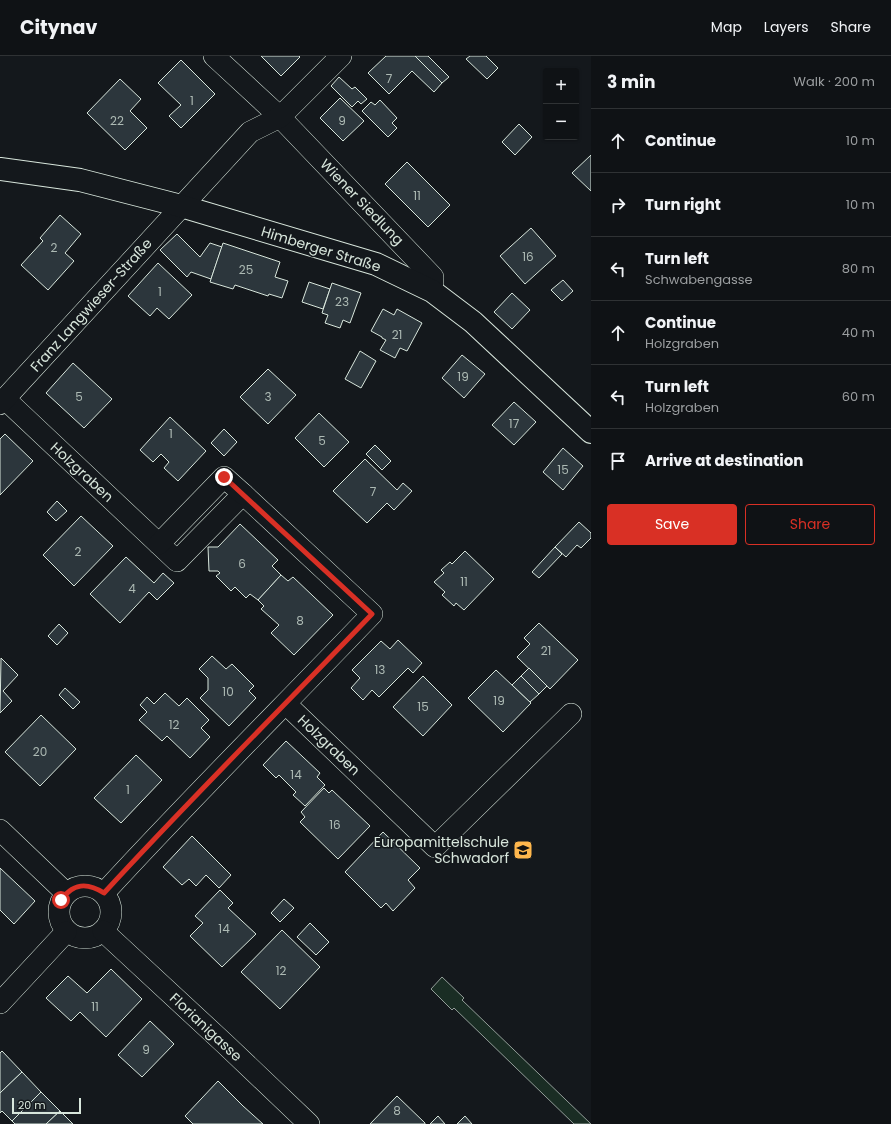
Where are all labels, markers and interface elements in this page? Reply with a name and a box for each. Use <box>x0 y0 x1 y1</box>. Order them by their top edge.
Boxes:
text: Citynav <box>20 14 97 41</box>
text: Map <box>711 17 742 37</box>
text: Layers <box>764 17 808 37</box>
text: Share <box>830 17 871 37</box>
map controls <box>543 68 579 140</box>
button: + <box>543 68 579 104</box>
house number: 7 <box>386 70 393 87</box>
text: 3 min <box>607 70 655 94</box>
text: Walk · 200 m <box>793 72 875 91</box>
house number: 1 <box>190 92 194 109</box>
button: − <box>543 104 579 140</box>
house number: 22 <box>110 112 124 129</box>
house number: 9 <box>338 112 346 129</box>
icon: ahead <box>607 130 629 152</box>
text: Continue <box>645 130 716 151</box>
text: 10 m <box>846 131 875 150</box>
street label: Wiener Siedlung <box>316 154 408 250</box>
house number: 11 <box>413 187 421 204</box>
icon: right <box>607 194 629 216</box>
text: Turn right <box>645 194 721 215</box>
text: 10 m <box>846 195 875 214</box>
street label: Himberger Straße <box>259 221 384 277</box>
street label: Franz Langwieser-Straße <box>26 234 157 376</box>
house number: 2 <box>51 239 58 256</box>
house number: 16 <box>522 248 534 265</box>
text: Turn left <box>645 248 709 269</box>
icon: left <box>607 258 629 280</box>
text: 80 m <box>842 259 875 278</box>
house number: 25 <box>239 261 253 278</box>
text: Schwabengasse <box>645 270 753 289</box>
house number: 1 <box>158 283 162 300</box>
house number: 23 <box>335 293 349 310</box>
text: Continue <box>645 312 716 333</box>
icon: ahead <box>607 322 629 344</box>
text: 40 m <box>842 323 875 342</box>
house number: 21 <box>392 326 402 343</box>
text: Holzgraben <box>645 334 719 353</box>
house number: 19 <box>457 368 469 385</box>
text: Turn left <box>645 376 709 397</box>
icon: left <box>607 386 629 408</box>
text: 60 m <box>842 387 875 406</box>
house number: 5 <box>75 388 83 405</box>
house number: 3 <box>264 388 272 405</box>
text: Holzgraben <box>645 398 719 417</box>
house number: 17 <box>509 415 520 432</box>
house number: 1 <box>169 425 173 442</box>
house number: 5 <box>318 432 326 449</box>
street label: Holzgraben <box>46 438 118 506</box>
icon: arrive <box>607 450 629 472</box>
text: Arrive at destination <box>645 450 803 471</box>
house number: 15 <box>557 461 569 478</box>
route end <box>215 468 233 486</box>
house number: 7 <box>370 483 377 500</box>
button: Save <box>607 504 737 545</box>
button: Share <box>745 504 875 545</box>
house number: 2 <box>75 543 82 560</box>
house number: 6 <box>238 555 246 572</box>
house number: 11 <box>460 573 468 590</box>
house number: 4 <box>128 580 136 597</box>
house number: 8 <box>296 612 304 629</box>
house number: 21 <box>541 642 551 659</box>
house number: 13 <box>375 661 385 678</box>
house number: 10 <box>222 683 234 700</box>
house number: 19 <box>493 692 505 709</box>
house number: 15 <box>417 698 429 715</box>
street label: Holzgraben <box>293 710 365 780</box>
house number: 12 <box>169 716 179 733</box>
house number: 20 <box>33 743 47 760</box>
house number: 14 <box>290 766 302 783</box>
house number: 1 <box>126 781 130 798</box>
house number: 16 <box>329 816 341 833</box>
place label: Europamittelschule Schwadorf <box>374 832 509 868</box>
school or university icon: Europamittelschule Schwadorf <box>512 839 534 861</box>
route start <box>52 891 70 909</box>
house number: 14 <box>218 920 230 937</box>
house number: 12 <box>276 962 286 979</box>
street label: Florianigasse <box>165 988 247 1066</box>
house number: 11 <box>91 998 99 1015</box>
house number: 9 <box>142 1041 150 1058</box>
scale bar <box>12 1096 81 1115</box>
text: 20 m <box>18 1097 46 1113</box>
house number: 8 <box>393 1102 401 1119</box>

